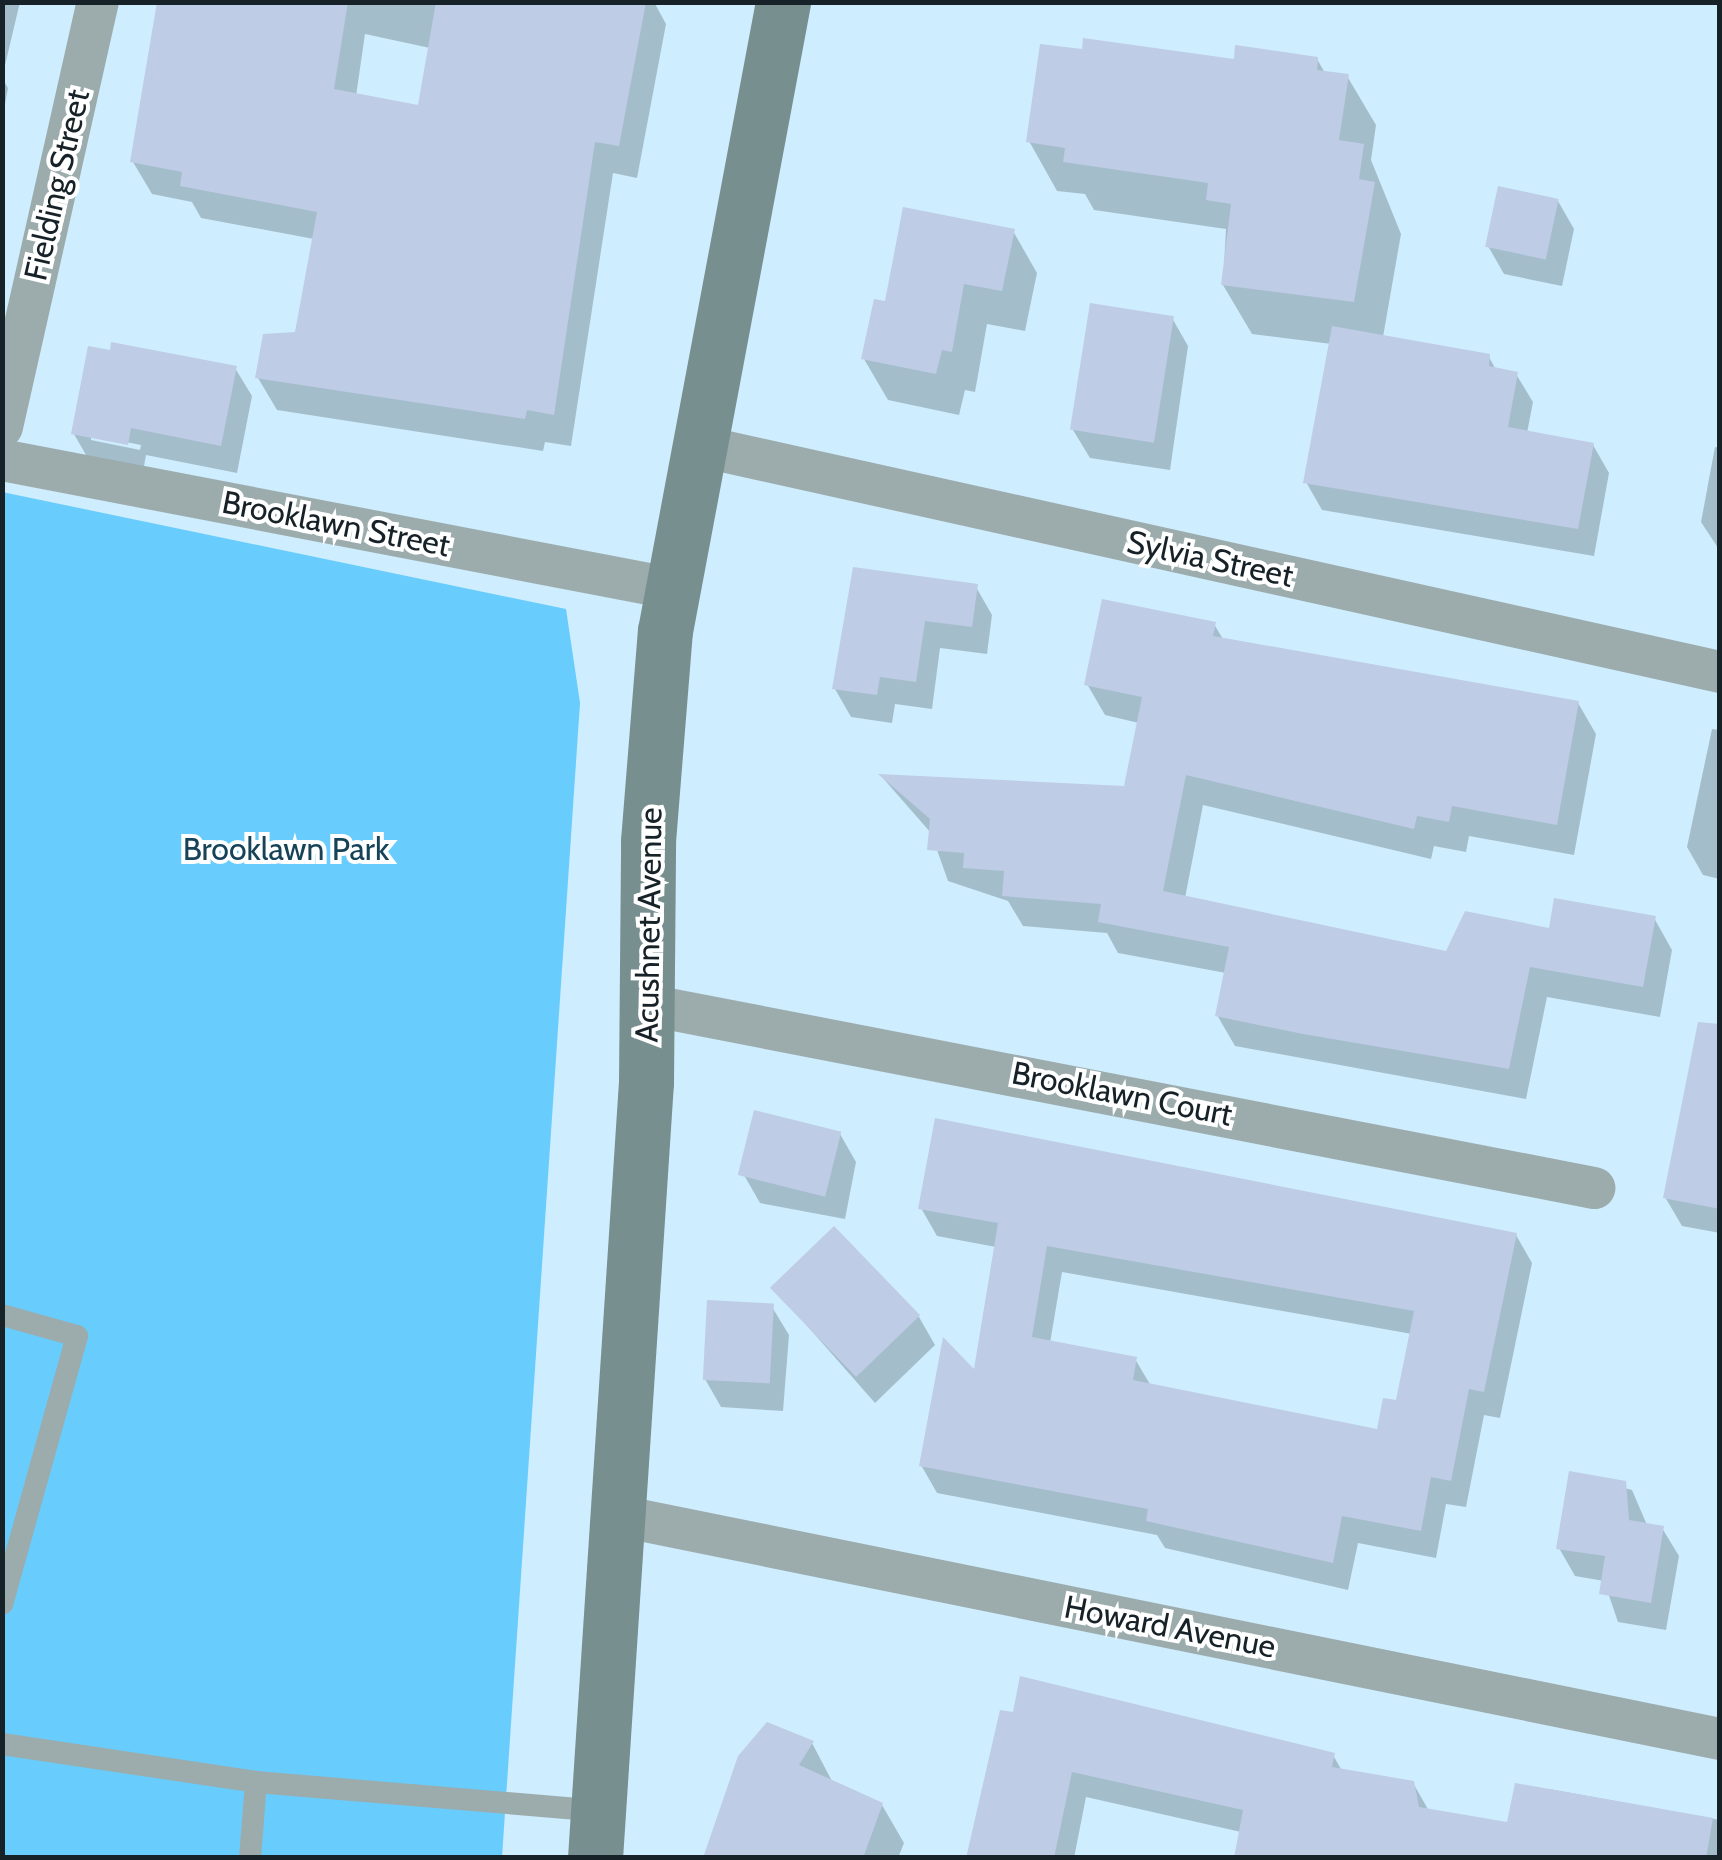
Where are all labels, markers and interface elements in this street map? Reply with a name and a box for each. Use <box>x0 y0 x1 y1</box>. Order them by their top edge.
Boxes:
street label: Fielding Street <box>16 86 98 284</box>
street label: Brooklawn Street <box>219 483 453 565</box>
street label: Sylvia Street <box>1123 523 1297 595</box>
street label: Acushnet Avenue <box>628 807 670 1043</box>
park label: Brooklawn Park <box>183 830 389 868</box>
street label: Brooklawn Court <box>1009 1054 1235 1134</box>
street label: Howard Avenue <box>1061 1588 1279 1666</box>

